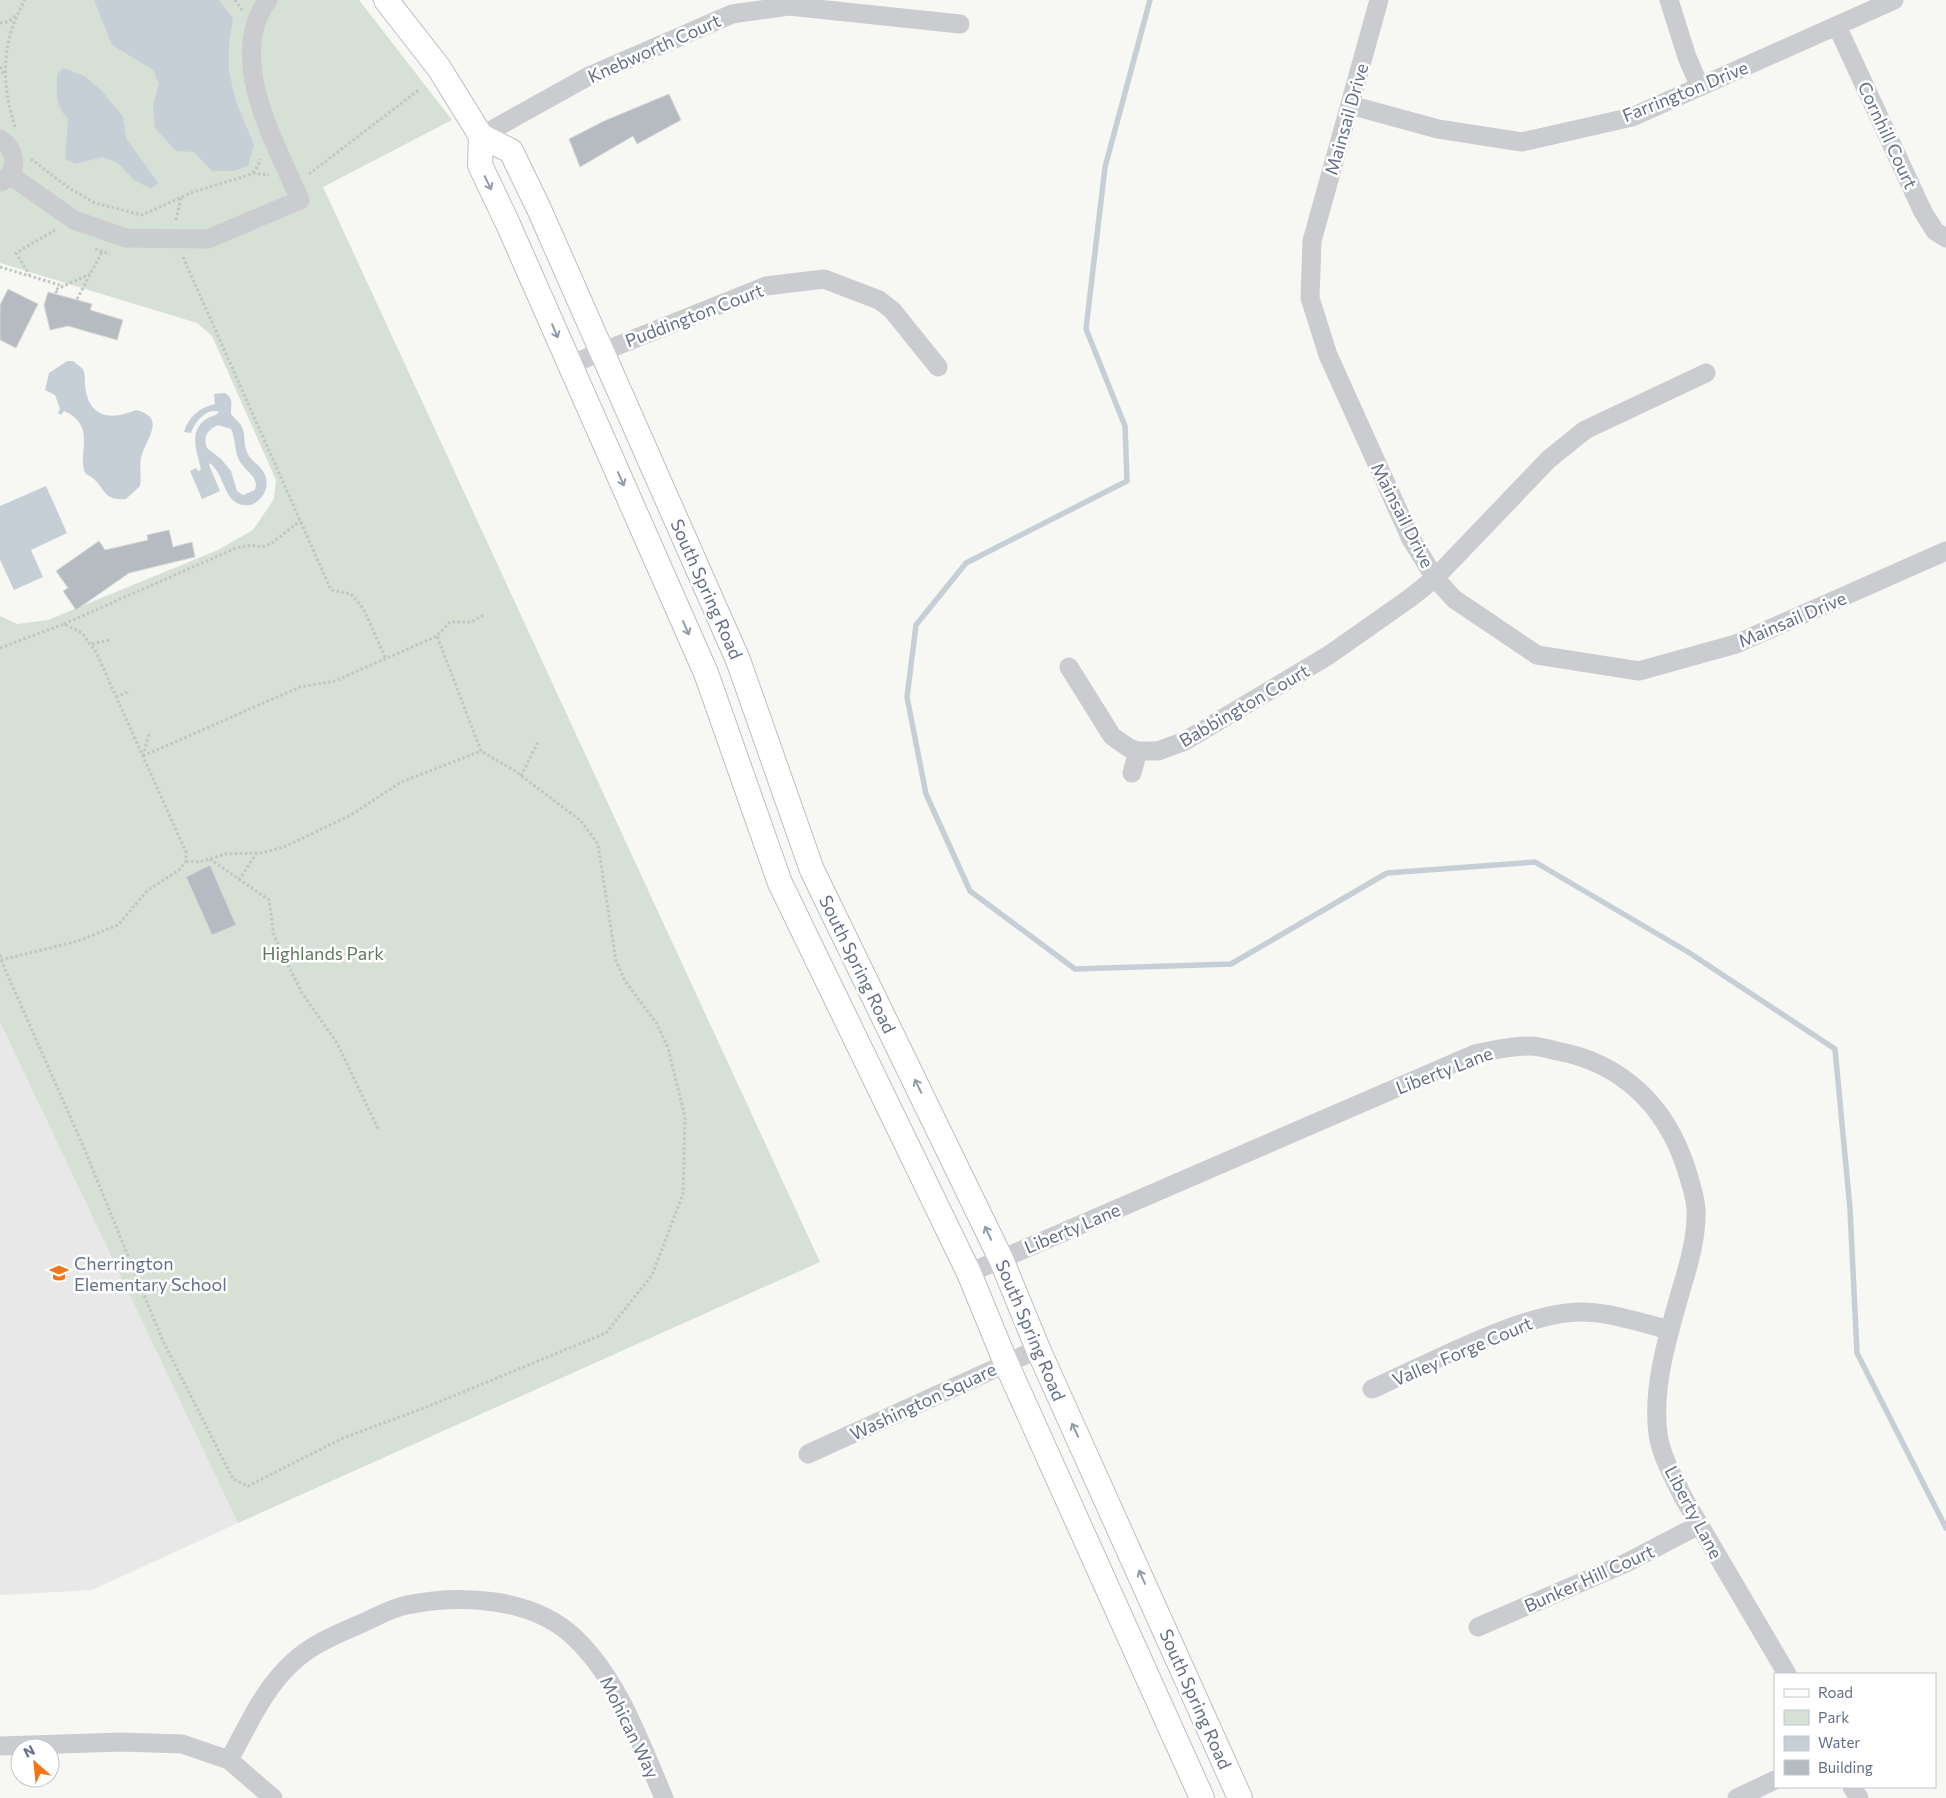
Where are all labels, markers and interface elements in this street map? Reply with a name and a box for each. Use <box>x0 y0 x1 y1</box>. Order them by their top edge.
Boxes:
street label: Knebworth Court <box>584 9 724 87</box>
street label: Farrington Drive <box>1619 56 1751 126</box>
street label: Mainsail Drive <box>1320 61 1372 177</box>
street label: Cornhill Court <box>1854 78 1922 192</box>
one-way arrow <box>484 175 493 190</box>
street label: Puddington Court <box>622 279 766 351</box>
one-way arrow <box>550 323 560 338</box>
street label: Mainsail Drive <box>1367 459 1439 571</box>
one-way arrow <box>618 472 627 487</box>
street label: South Spring Road <box>666 516 748 662</box>
street label: Mainsail Drive <box>1735 586 1849 652</box>
one-way arrow <box>682 620 692 635</box>
street label: Babbington Court <box>1175 659 1313 751</box>
street label: South Spring Road <box>815 891 901 1037</box>
park label: Highlands Park <box>262 942 384 964</box>
street label: Liberty Lane <box>1392 1041 1496 1099</box>
one-way arrow <box>913 1079 923 1094</box>
street label: Liberty Lane <box>1021 1198 1123 1258</box>
one-way arrow <box>983 1226 992 1241</box>
place label: Cherrington Elementary School <box>74 1252 227 1295</box>
street label: South Spring Road <box>991 1256 1071 1404</box>
school or university icon: Cherrington Elementary School <box>48 1262 70 1284</box>
street label: Valley Forge Court <box>1389 1312 1535 1390</box>
street label: Washington Square <box>846 1357 1000 1445</box>
one-way arrow <box>1069 1422 1079 1437</box>
street label: Liberty Lane <box>1660 1462 1728 1562</box>
street label: Bunker Hill Court <box>1521 1540 1657 1616</box>
one-way arrow <box>1136 1570 1146 1585</box>
street label: South Spring Road <box>1155 1626 1237 1772</box>
street label: Mohican Way <box>596 1672 664 1782</box>
legend <box>1774 1673 1936 1788</box>
text: Road <box>1818 1683 1853 1701</box>
text: Park <box>1818 1708 1849 1726</box>
text: Water <box>1818 1733 1860 1751</box>
north arrow <box>10 1738 60 1788</box>
text: N <box>20 1741 37 1761</box>
text: Building <box>1818 1758 1873 1776</box>

